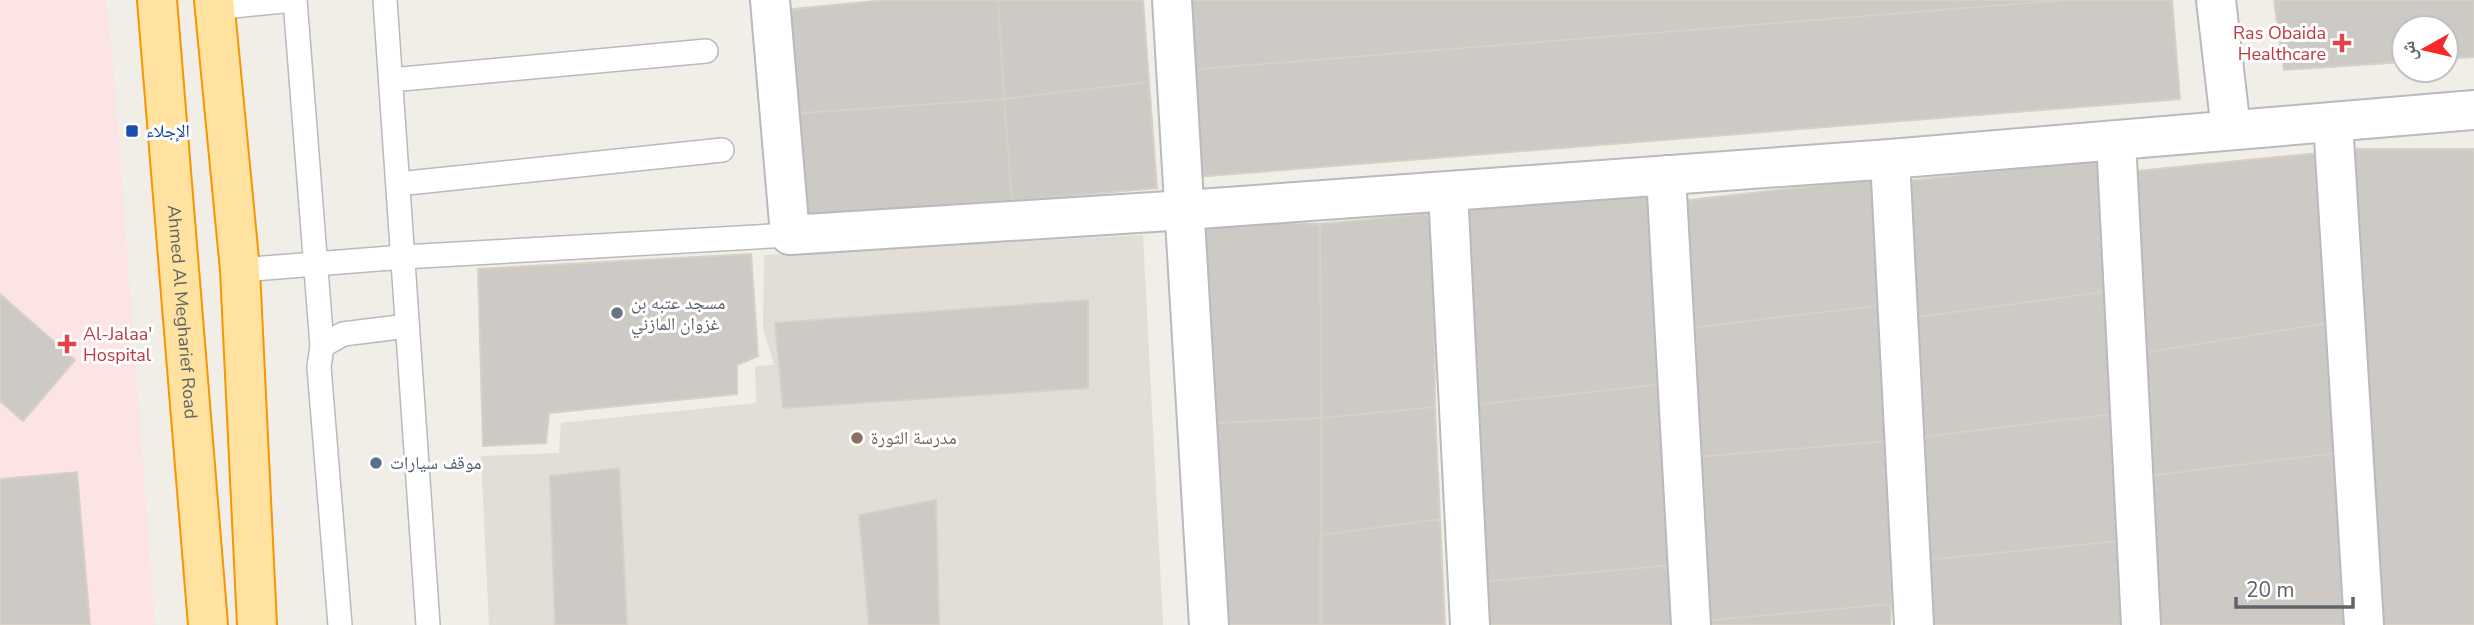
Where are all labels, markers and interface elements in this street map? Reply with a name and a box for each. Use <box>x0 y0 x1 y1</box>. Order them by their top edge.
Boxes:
north arrow <box>2390 14 2460 84</box>
place label: Ras Obaida Healthcare <box>2233 21 2326 66</box>
marker: Ras Obaida Healthcare <box>2332 33 2352 53</box>
text: ش <box>2395 39 2423 63</box>
place label: الإجلاء <box>146 119 190 143</box>
marker: الإجلاء <box>124 123 140 139</box>
street label: Ahmed Al Megharief Road <box>162 204 203 420</box>
place label: مسجد عتبه بن غزوان المازني <box>631 291 725 339</box>
marker: مسجد عتبه بن غزوان المازني <box>609 305 625 321</box>
place label: Al-Jalaa' Hospital <box>83 322 152 367</box>
marker: Al-Jalaa' Hospital <box>57 334 77 354</box>
place label: مدرسة الثورة <box>871 426 957 450</box>
marker: مدرسة الثورة <box>849 430 865 446</box>
place label: موقف سيارات <box>390 451 482 475</box>
marker: موقف سيارات <box>368 455 384 471</box>
scale bar <box>2236 566 2353 610</box>
text: 20 m <box>2246 576 2295 604</box>

